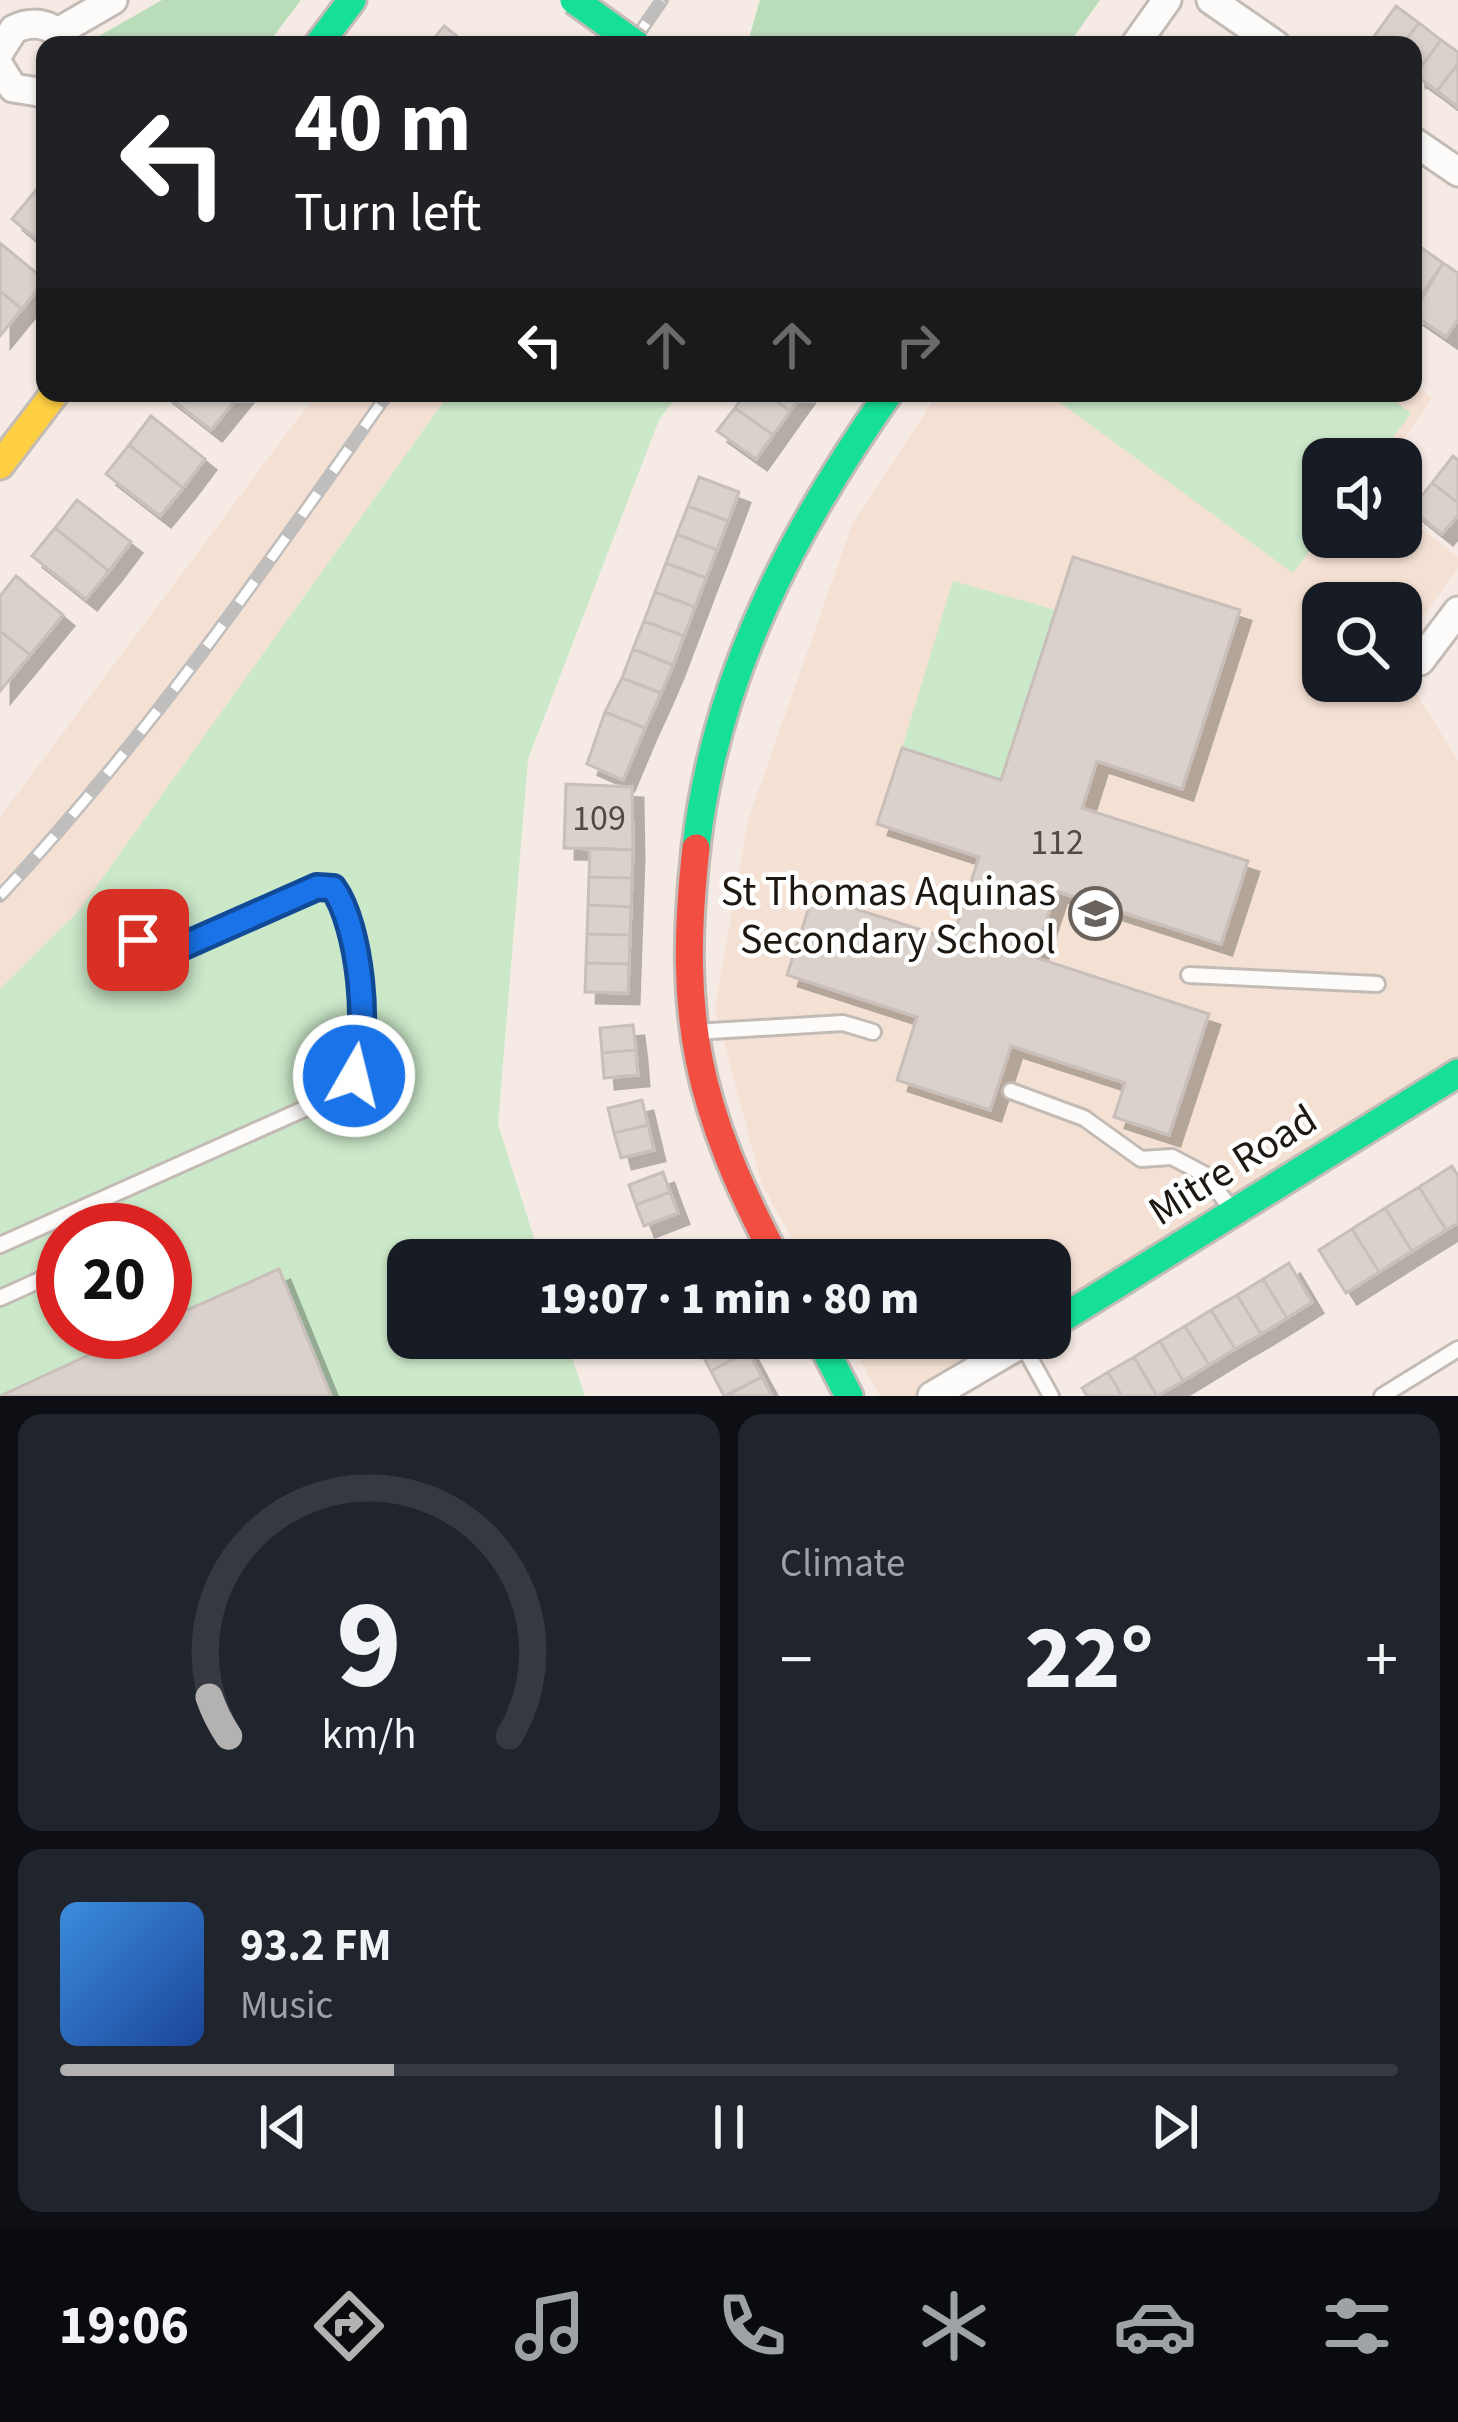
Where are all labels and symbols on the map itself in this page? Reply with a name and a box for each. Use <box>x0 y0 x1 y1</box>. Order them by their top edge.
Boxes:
house number: 109 <box>572 793 626 844</box>
house number: 112 <box>1030 817 1084 868</box>
place label: St Thomas Aquinas Secondary School <box>721 862 1056 970</box>
school or university icon: St Thomas Aquinas Secondary School <box>1067 886 1123 942</box>
pin <box>87 889 189 991</box>
position arrow <box>291 1013 417 1139</box>
street label: Mitre Road <box>1137 1090 1329 1241</box>
speed limit sign: 20 <box>36 1203 192 1359</box>

